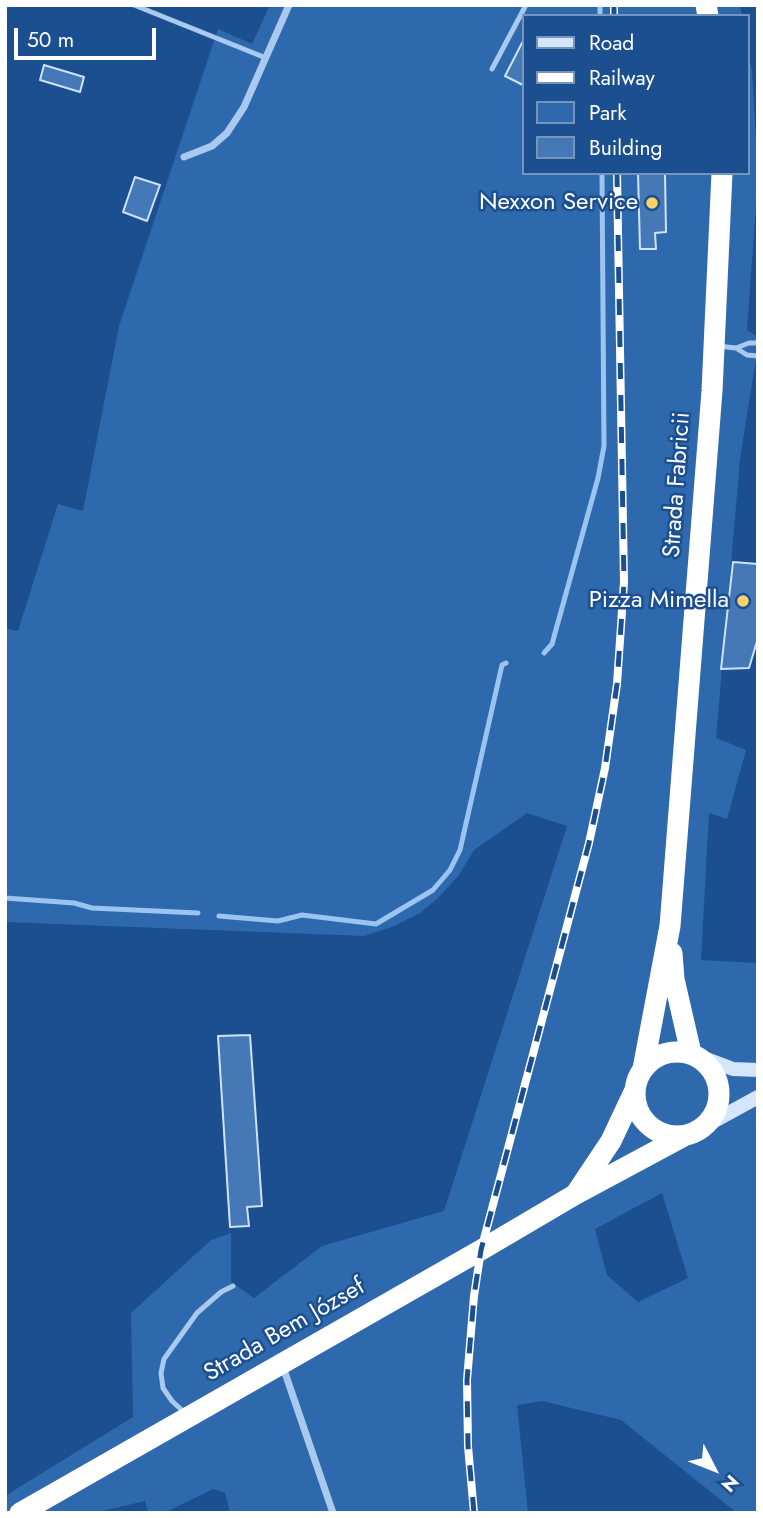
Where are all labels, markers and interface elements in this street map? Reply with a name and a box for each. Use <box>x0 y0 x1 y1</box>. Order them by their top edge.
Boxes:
scale bar <box>18 14 159 58</box>
legend <box>522 14 749 175</box>
text: 50 m <box>27 25 74 55</box>
text: Road <box>589 28 634 58</box>
text: Railway <box>589 63 655 93</box>
text: Park <box>589 98 626 128</box>
text: Building <box>589 133 662 163</box>
place label: Nexxon Service <box>479 189 638 217</box>
marker: Nexxon Service <box>644 195 660 211</box>
street label: Strada Fabricii <box>659 411 697 559</box>
place label: Pizza Mimella <box>589 587 729 615</box>
marker: Pizza Mimella <box>735 593 751 609</box>
street label: Strada Bem József <box>199 1273 371 1389</box>
north arrow <box>679 1434 749 1504</box>
text: N <box>715 1469 745 1498</box>

